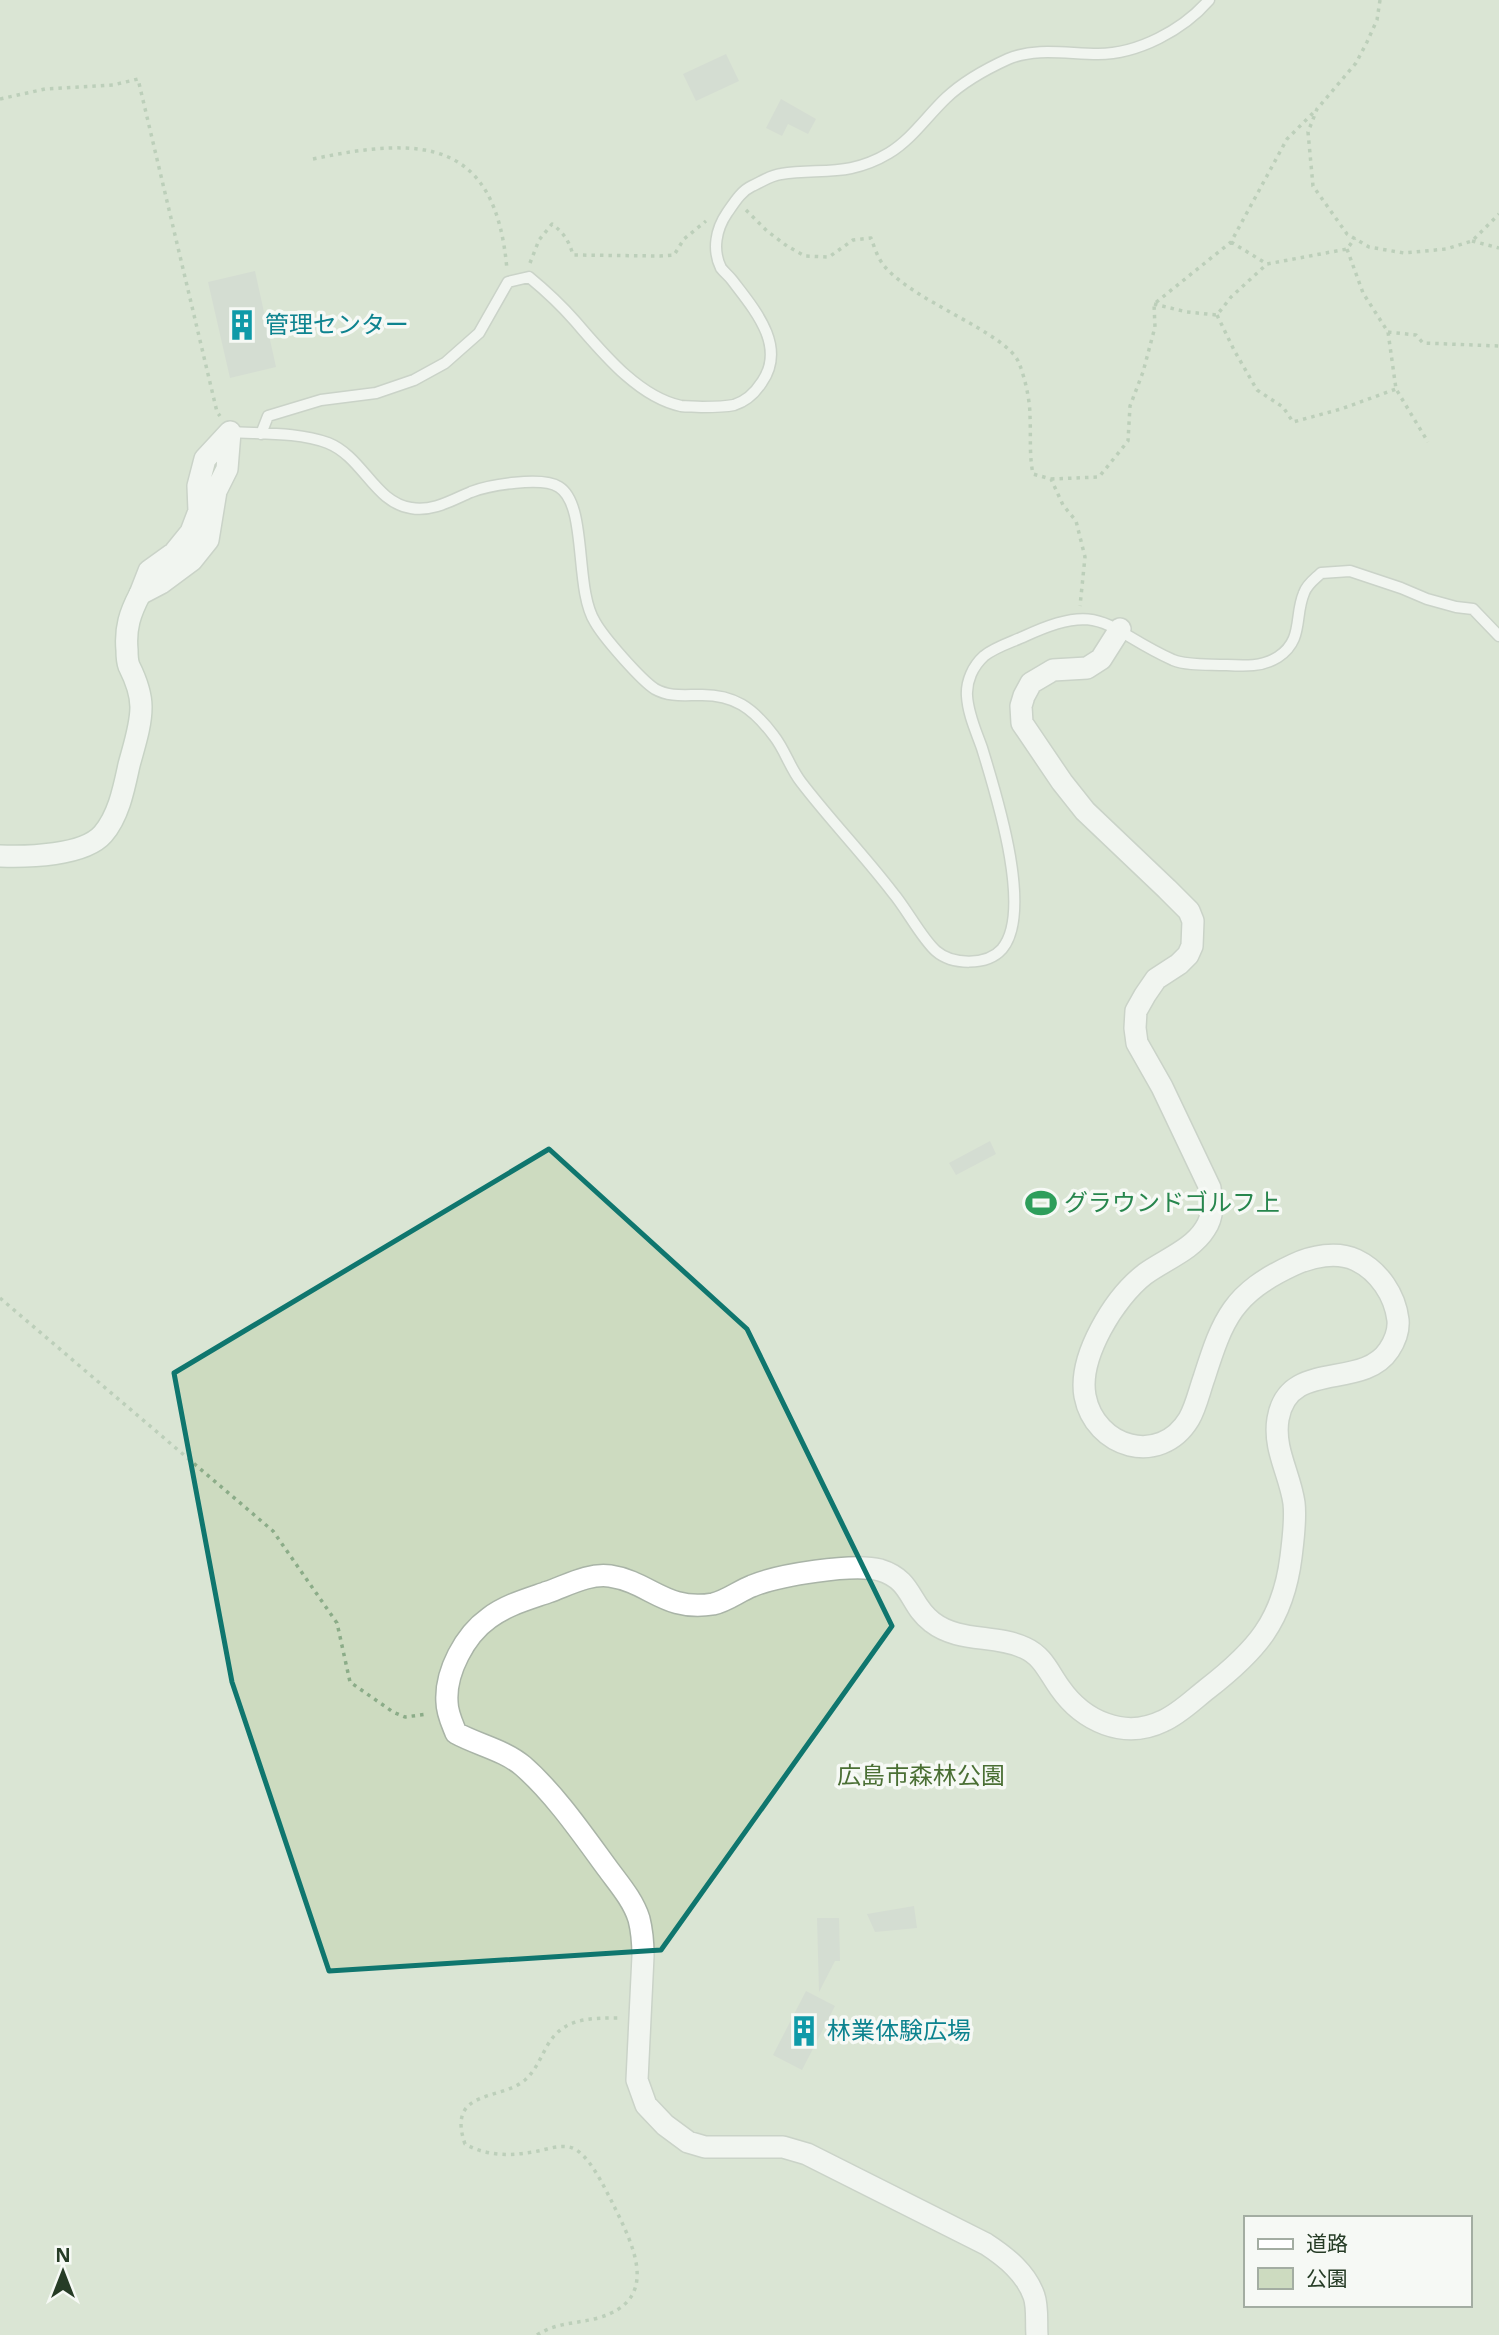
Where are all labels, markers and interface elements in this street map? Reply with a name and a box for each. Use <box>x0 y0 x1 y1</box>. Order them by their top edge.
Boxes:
place label: 管理センター <box>265 307 409 340</box>
building icon: 管理センター <box>225 308 259 342</box>
place label: グラウンドゴルフ上 <box>1064 1185 1280 1218</box>
sports icon: グラウンドゴルフ上 <box>1024 1186 1058 1220</box>
park label: 広島市森林公園 <box>837 1758 1005 1791</box>
place label: 林業体験広場 <box>827 2013 971 2046</box>
building icon: 林業体験広場 <box>787 2014 821 2048</box>
legend <box>1244 2216 1471 2307</box>
text: 道路 <box>1306 2229 1348 2257</box>
north arrow <box>28 2237 98 2307</box>
text: N <box>55 2242 71 2268</box>
text: 公園 <box>1306 2264 1348 2292</box>

